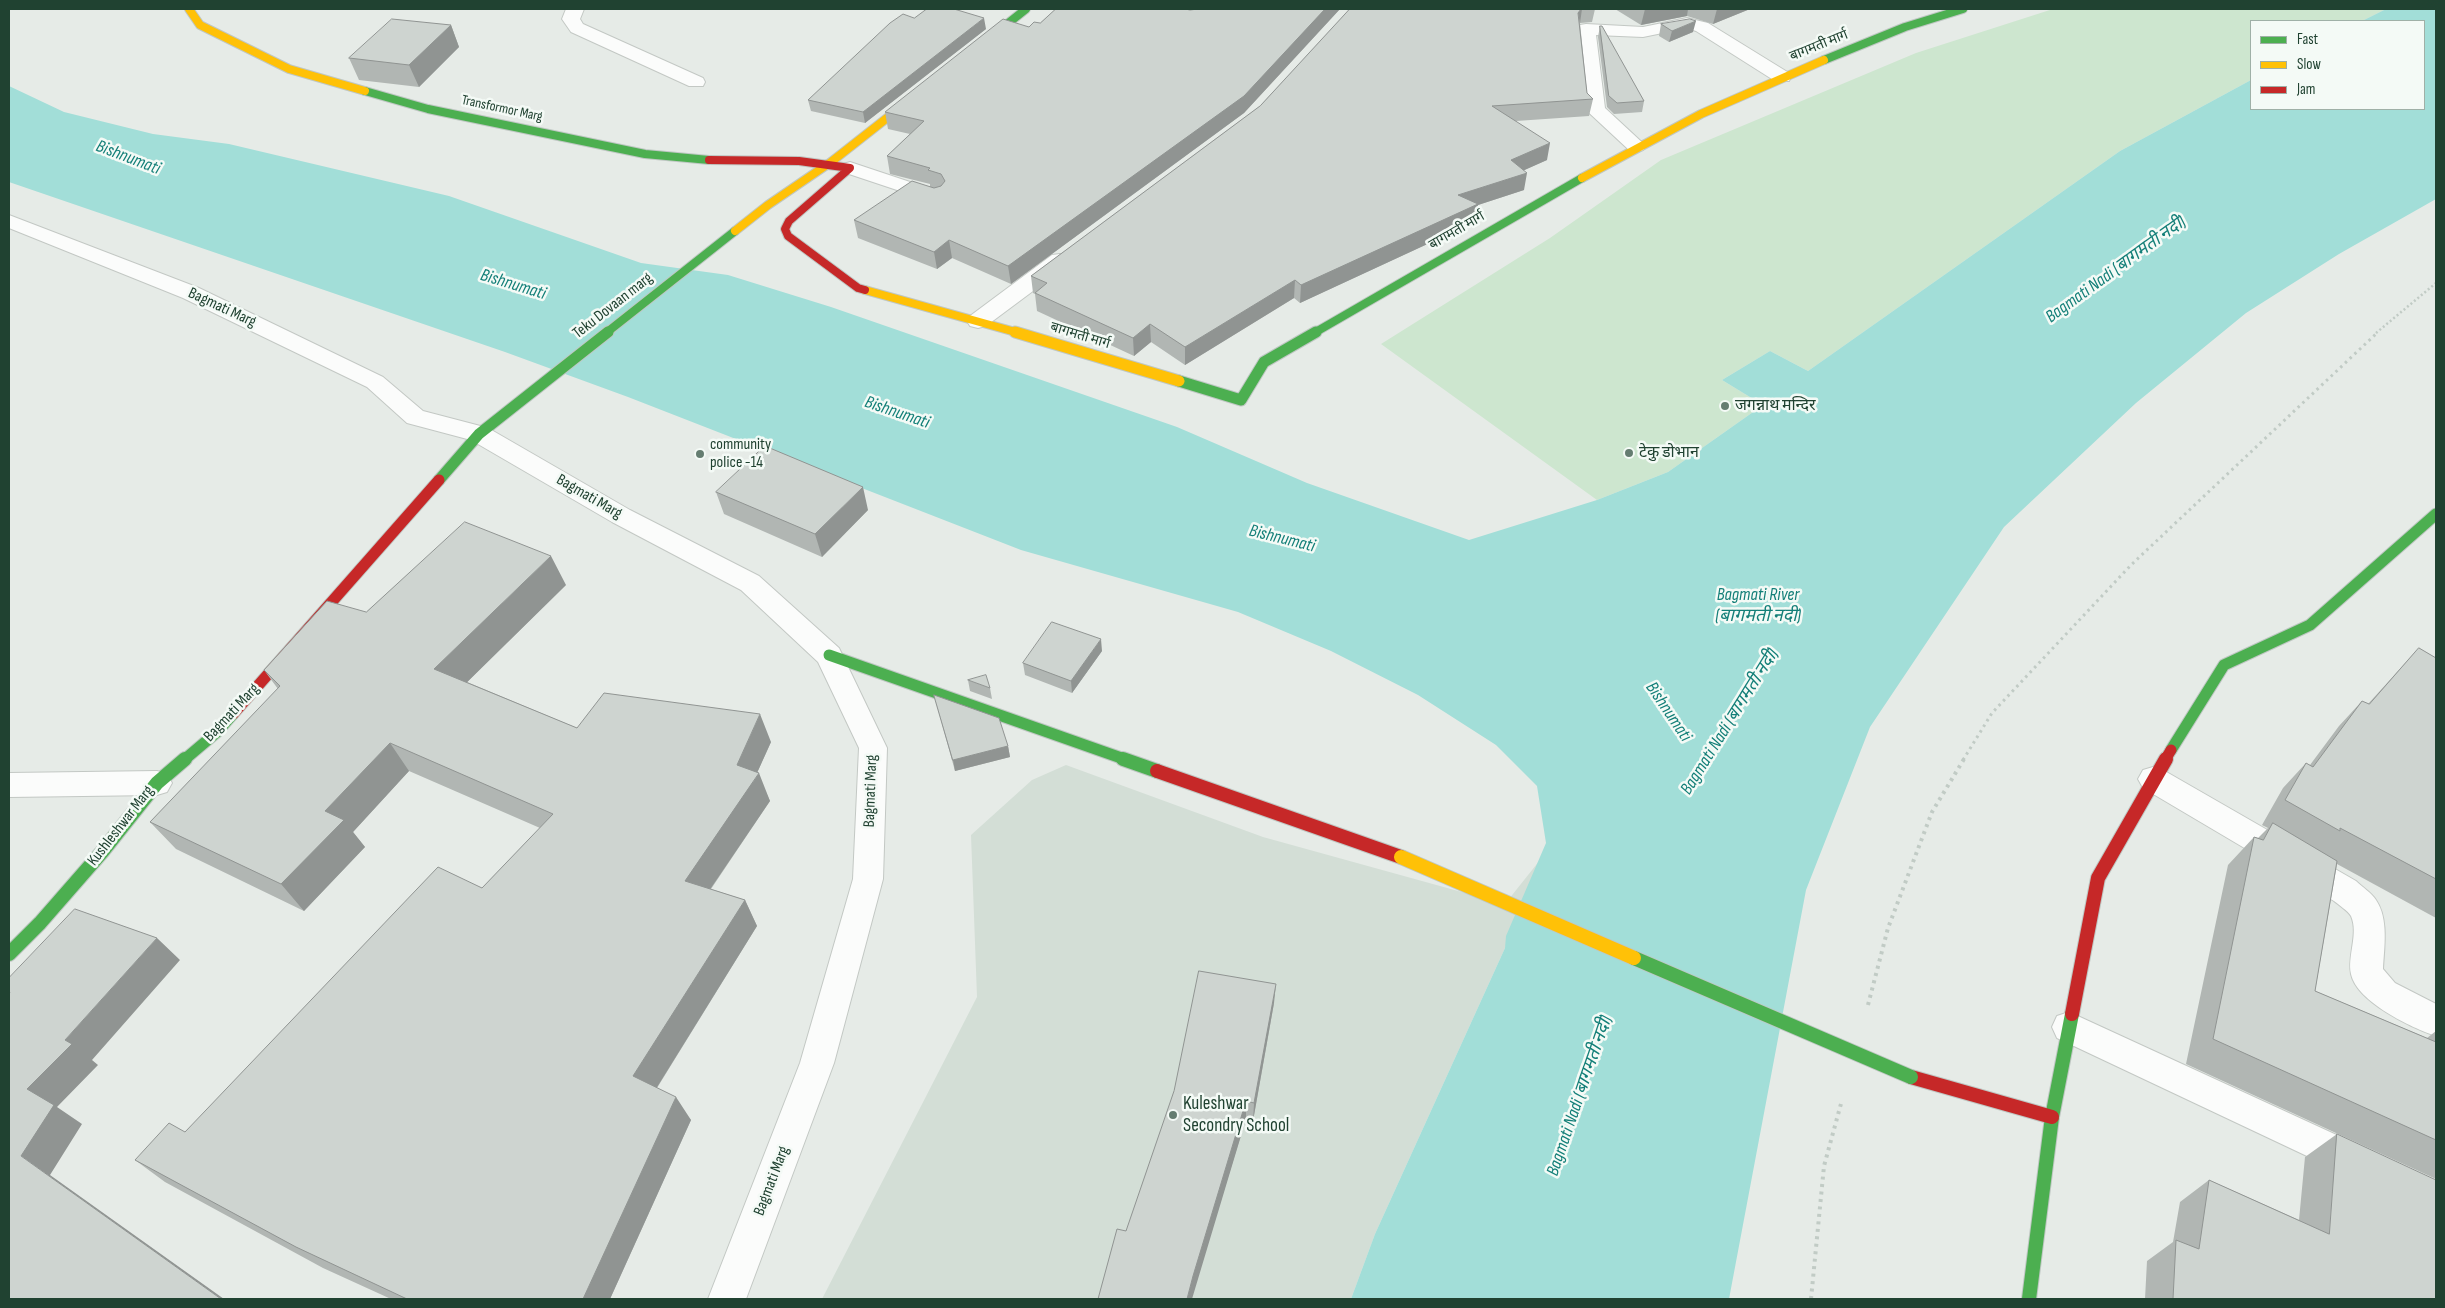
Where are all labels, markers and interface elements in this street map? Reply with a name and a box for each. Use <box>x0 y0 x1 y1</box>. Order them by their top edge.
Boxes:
legend <box>2250 20 2425 110</box>
street label: बागमती मार्ग <box>1787 27 1851 65</box>
text: Fast <box>2297 30 2318 49</box>
text: Slow <box>2297 55 2321 74</box>
text: Jam <box>2297 80 2315 99</box>
street label: Transformor Marg <box>460 92 544 126</box>
water label: Bishnumati <box>93 136 163 180</box>
street label: बागमती मार्ग <box>1426 208 1488 254</box>
water label: Bagmati Nadi (बागमती नदी) <box>2042 212 2190 328</box>
water label: Bishnumati <box>478 265 548 305</box>
street label: Teku Dovaan marg <box>569 269 657 343</box>
street label: Bagmati Marg <box>185 284 259 332</box>
street label: बागमती मार्ग <box>1048 319 1112 353</box>
water label: Bishnumati <box>862 392 932 434</box>
place label: जगन्नाथ मन्दिर <box>1735 396 1816 416</box>
marker: जगन्नाथ मन्दिर <box>1719 400 1731 412</box>
place label: community police -14 <box>710 435 771 473</box>
place label: टेकु डोभान <box>1639 443 1699 463</box>
marker: टेकु डोभान <box>1623 447 1635 459</box>
marker: community police -14 <box>694 448 706 460</box>
street label: Bagmati Marg <box>553 470 625 524</box>
water label: Bishnumati <box>1247 520 1317 558</box>
water label: Bagmati River (बागमती नदी) <box>1715 584 1801 626</box>
water label: Bagmati Nadi (बागमती नदी) <box>1676 645 1784 799</box>
water label: Bishnumati <box>1640 678 1696 746</box>
street label: Bagmati Marg <box>200 680 264 746</box>
street label: Bagmati Marg <box>860 754 882 828</box>
street label: Kushleshwar Marg <box>84 782 158 870</box>
water label: Bagmati Nadi (बागमती नदी) <box>1542 1013 1618 1179</box>
place label: Kuleshwar Secondry School <box>1183 1093 1289 1137</box>
marker: Kuleshwar Secondry School <box>1167 1109 1179 1121</box>
street label: Bagmati Marg <box>750 1144 794 1218</box>

